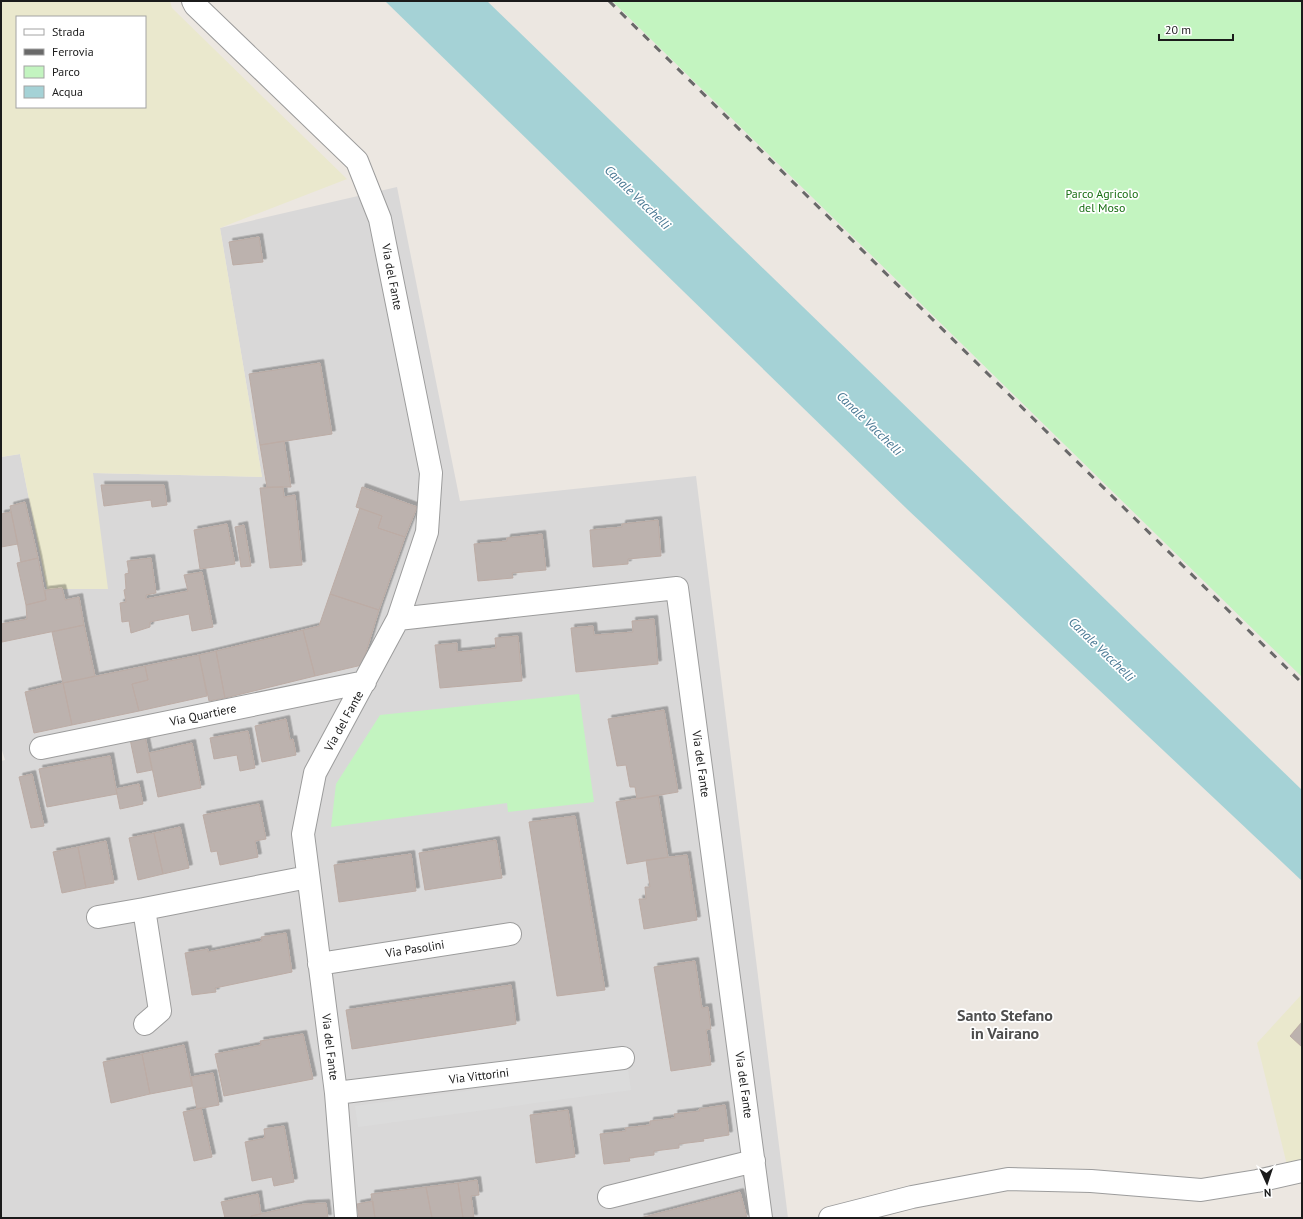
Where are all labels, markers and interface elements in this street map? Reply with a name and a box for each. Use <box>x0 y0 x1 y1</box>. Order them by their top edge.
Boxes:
legend <box>16 16 146 108</box>
scale bar <box>1159 16 1233 42</box>
text: 20 m <box>1165 22 1191 37</box>
text: Strada <box>52 24 85 39</box>
text: Ferrovia <box>52 44 94 59</box>
text: Parco <box>52 64 80 79</box>
text: Acqua <box>52 84 83 99</box>
water label: Canale Vacchelli <box>601 162 675 234</box>
park label: Parco Agricolo del Moso <box>1066 186 1138 215</box>
street label: Via del Fante <box>379 242 406 311</box>
water label: Canale Vacchelli <box>833 388 907 460</box>
water label: Canale Vacchelli <box>1065 614 1139 686</box>
street label: Via del Fante <box>320 688 366 755</box>
street label: Via Quartiere <box>167 700 238 729</box>
street label: Via del Fante <box>689 729 714 798</box>
street label: Via Pasolini <box>383 936 445 961</box>
district label: Santo Stefano in Vairano <box>957 1005 1053 1043</box>
street label: Via del Fante <box>319 1012 342 1081</box>
street label: Via del Fante <box>732 1050 757 1119</box>
street label: Via Vittorini <box>447 1064 510 1087</box>
north arrow <box>1247 1163 1287 1203</box>
text: N <box>1264 1186 1272 1200</box>

